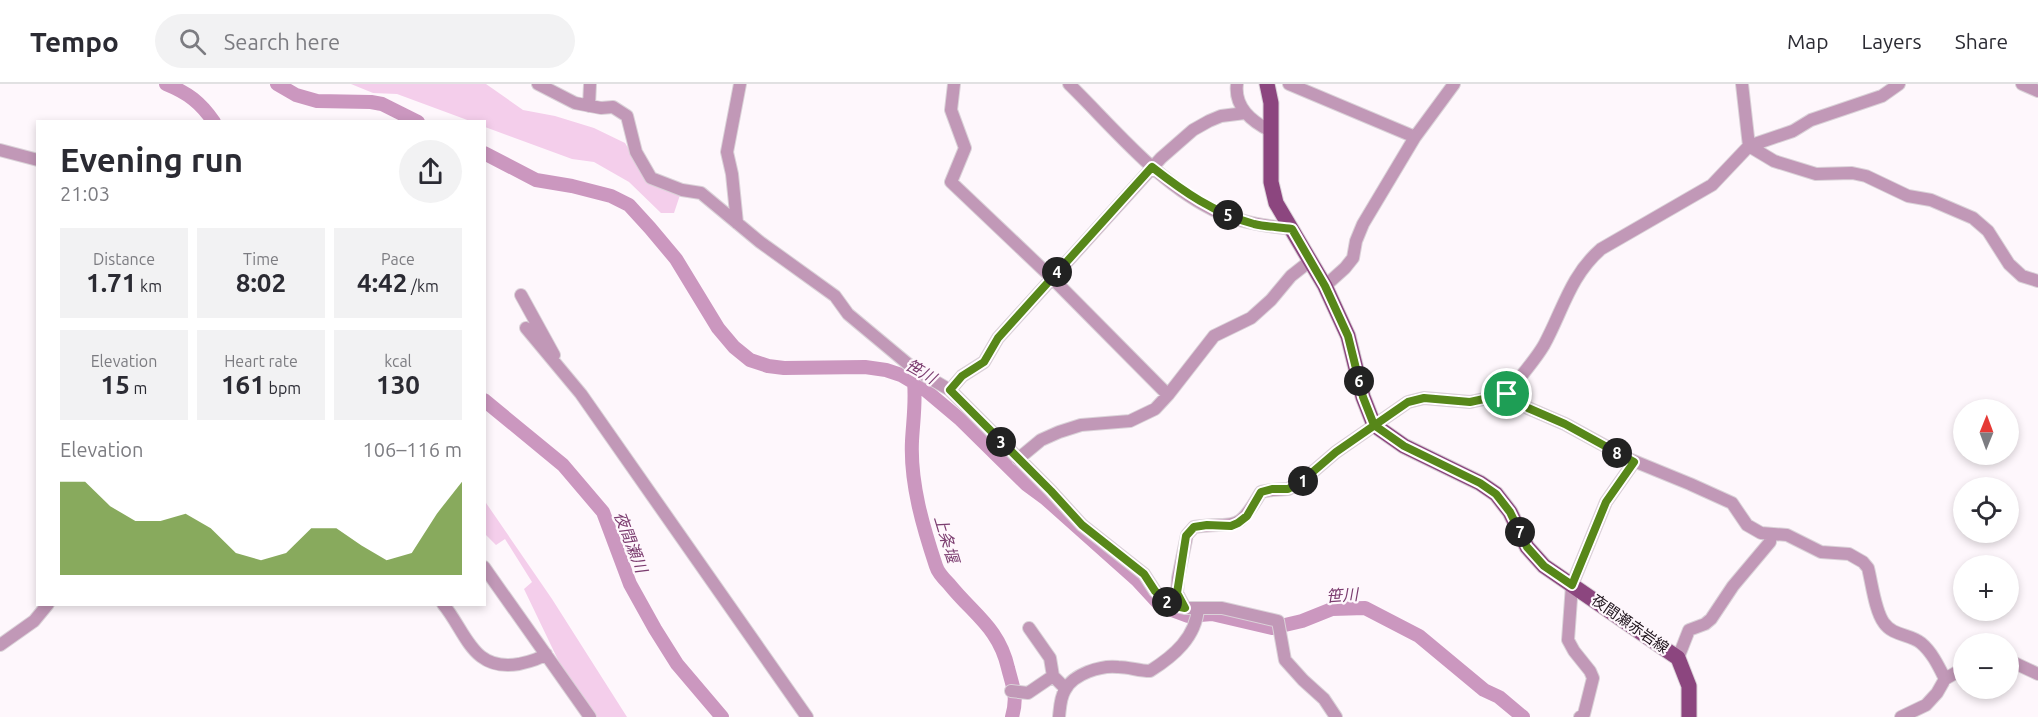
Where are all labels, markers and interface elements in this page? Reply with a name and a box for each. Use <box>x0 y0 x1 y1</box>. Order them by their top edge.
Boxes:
search box <box>155 14 575 68</box>
icon: search <box>176 25 209 58</box>
text: Tempo <box>30 26 119 57</box>
text: Search here <box>224 29 340 54</box>
text: Map <box>1787 29 1828 53</box>
text: Layers <box>1861 29 1922 53</box>
text: Share <box>1955 29 2008 53</box>
button: share <box>399 140 462 203</box>
text: Evening run <box>60 141 243 178</box>
text: 21:03 <box>60 182 110 205</box>
pin: 5 <box>1213 200 1243 230</box>
text: 5 <box>1223 206 1233 224</box>
text: Distance <box>93 250 155 268</box>
text: Time <box>243 250 279 268</box>
text: Pace <box>381 250 415 268</box>
pin: 4 <box>1042 257 1072 287</box>
text: 4 <box>1052 263 1062 281</box>
text: 1.71 <box>86 268 136 297</box>
text: 8:02 <box>236 268 286 297</box>
text: 4:42 <box>357 268 407 297</box>
text: km <box>136 277 162 295</box>
text: /km <box>407 277 439 295</box>
text: Elevation <box>91 352 157 370</box>
text: Heart rate <box>224 352 298 370</box>
text: kcal <box>384 352 412 370</box>
water label: 笹川 <box>903 355 941 388</box>
pin: 6 <box>1344 366 1374 396</box>
pin <box>1481 368 1532 419</box>
text: 15 <box>101 370 130 399</box>
text: 161 <box>221 370 265 399</box>
text: 130 <box>376 370 420 399</box>
text: 6 <box>1354 372 1364 390</box>
icon: arrive <box>1490 377 1523 410</box>
text: m <box>130 379 147 397</box>
text: bpm <box>265 379 301 397</box>
north arrow <box>1953 399 2019 465</box>
map controls <box>1953 399 2019 699</box>
pin: 3 <box>986 427 1016 457</box>
text: 3 <box>996 433 1006 451</box>
text: Elevation <box>60 438 143 461</box>
text: 106–116 m <box>363 438 462 461</box>
pin: 8 <box>1602 438 1632 468</box>
text: 8 <box>1612 444 1622 462</box>
pin: 1 <box>1288 466 1318 496</box>
text: 1 <box>1298 472 1308 490</box>
button: locate <box>1953 477 2019 543</box>
water label: 夜間瀬川 <box>611 509 652 577</box>
water label: 上条堰 <box>931 513 963 567</box>
pin: 7 <box>1505 517 1535 547</box>
text: 7 <box>1515 523 1525 541</box>
button: + <box>1953 555 2019 621</box>
water label: 笹川 <box>1325 585 1361 605</box>
pin: 2 <box>1152 587 1182 617</box>
street label: 夜間瀬赤岩線 <box>1589 591 1672 656</box>
text: 2 <box>1162 593 1172 611</box>
button: − <box>1953 633 2019 699</box>

